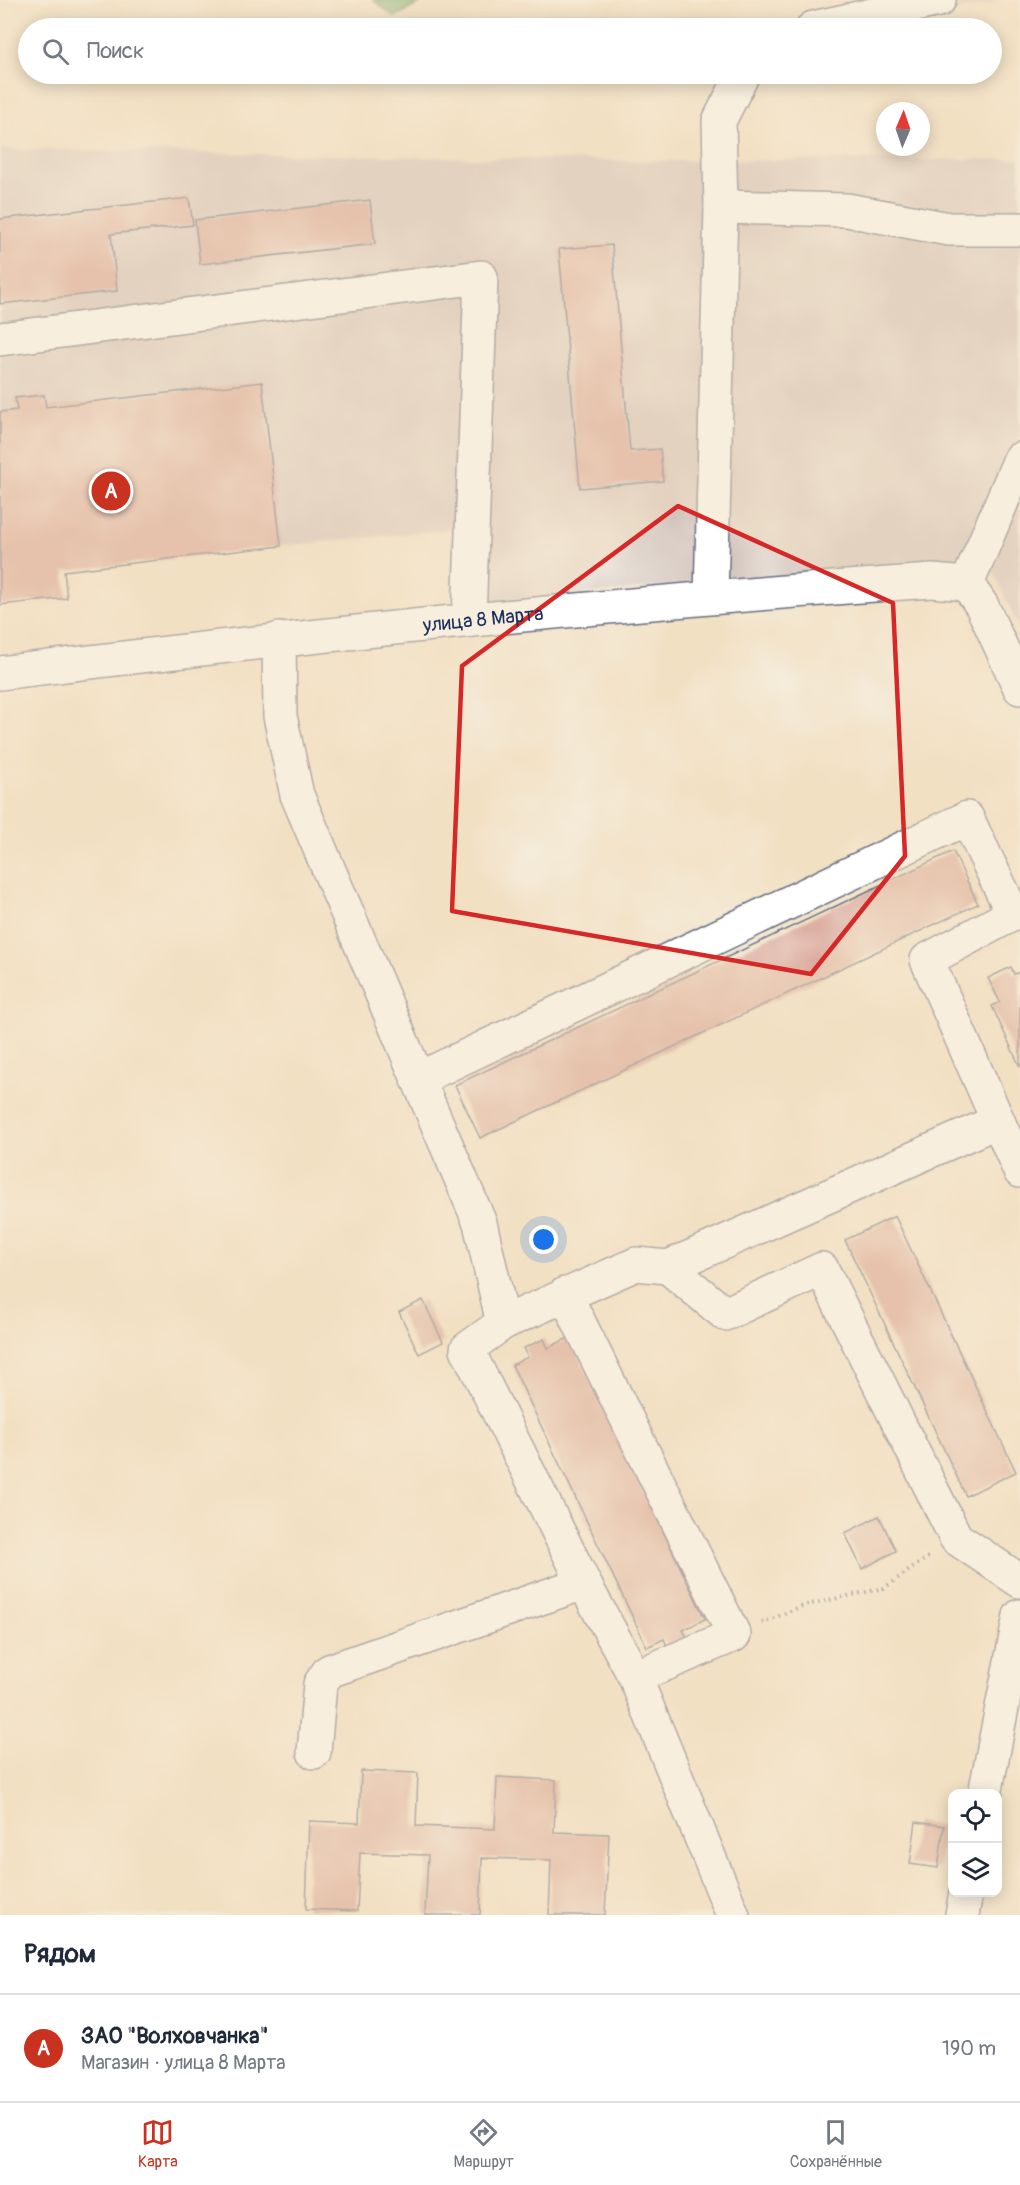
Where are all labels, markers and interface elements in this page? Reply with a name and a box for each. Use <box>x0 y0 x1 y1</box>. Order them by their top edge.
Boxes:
search box <box>18 18 1002 84</box>
icon: search <box>39 35 72 68</box>
text: Поиск <box>87 37 144 65</box>
north arrow <box>876 102 930 156</box>
pin: A <box>92 468 130 514</box>
street label: улица 8 Марта <box>420 601 544 637</box>
your location <box>529 1225 558 1254</box>
map controls <box>948 1789 1002 1897</box>
button: locate <box>948 1789 1002 1843</box>
button: layers <box>948 1843 1002 1897</box>
text: Рядом <box>24 1938 96 1970</box>
text: ЗАО "Волховчанка" <box>81 2022 268 2050</box>
text: A <box>37 2036 50 2061</box>
text: 190 m <box>942 2036 996 2061</box>
text: Магазин · улица 8 Марта <box>81 2050 286 2075</box>
tab: Карта <box>138 2116 178 2172</box>
tab: Маршрут <box>454 2116 514 2172</box>
tab: Сохранённые <box>790 2116 882 2172</box>

